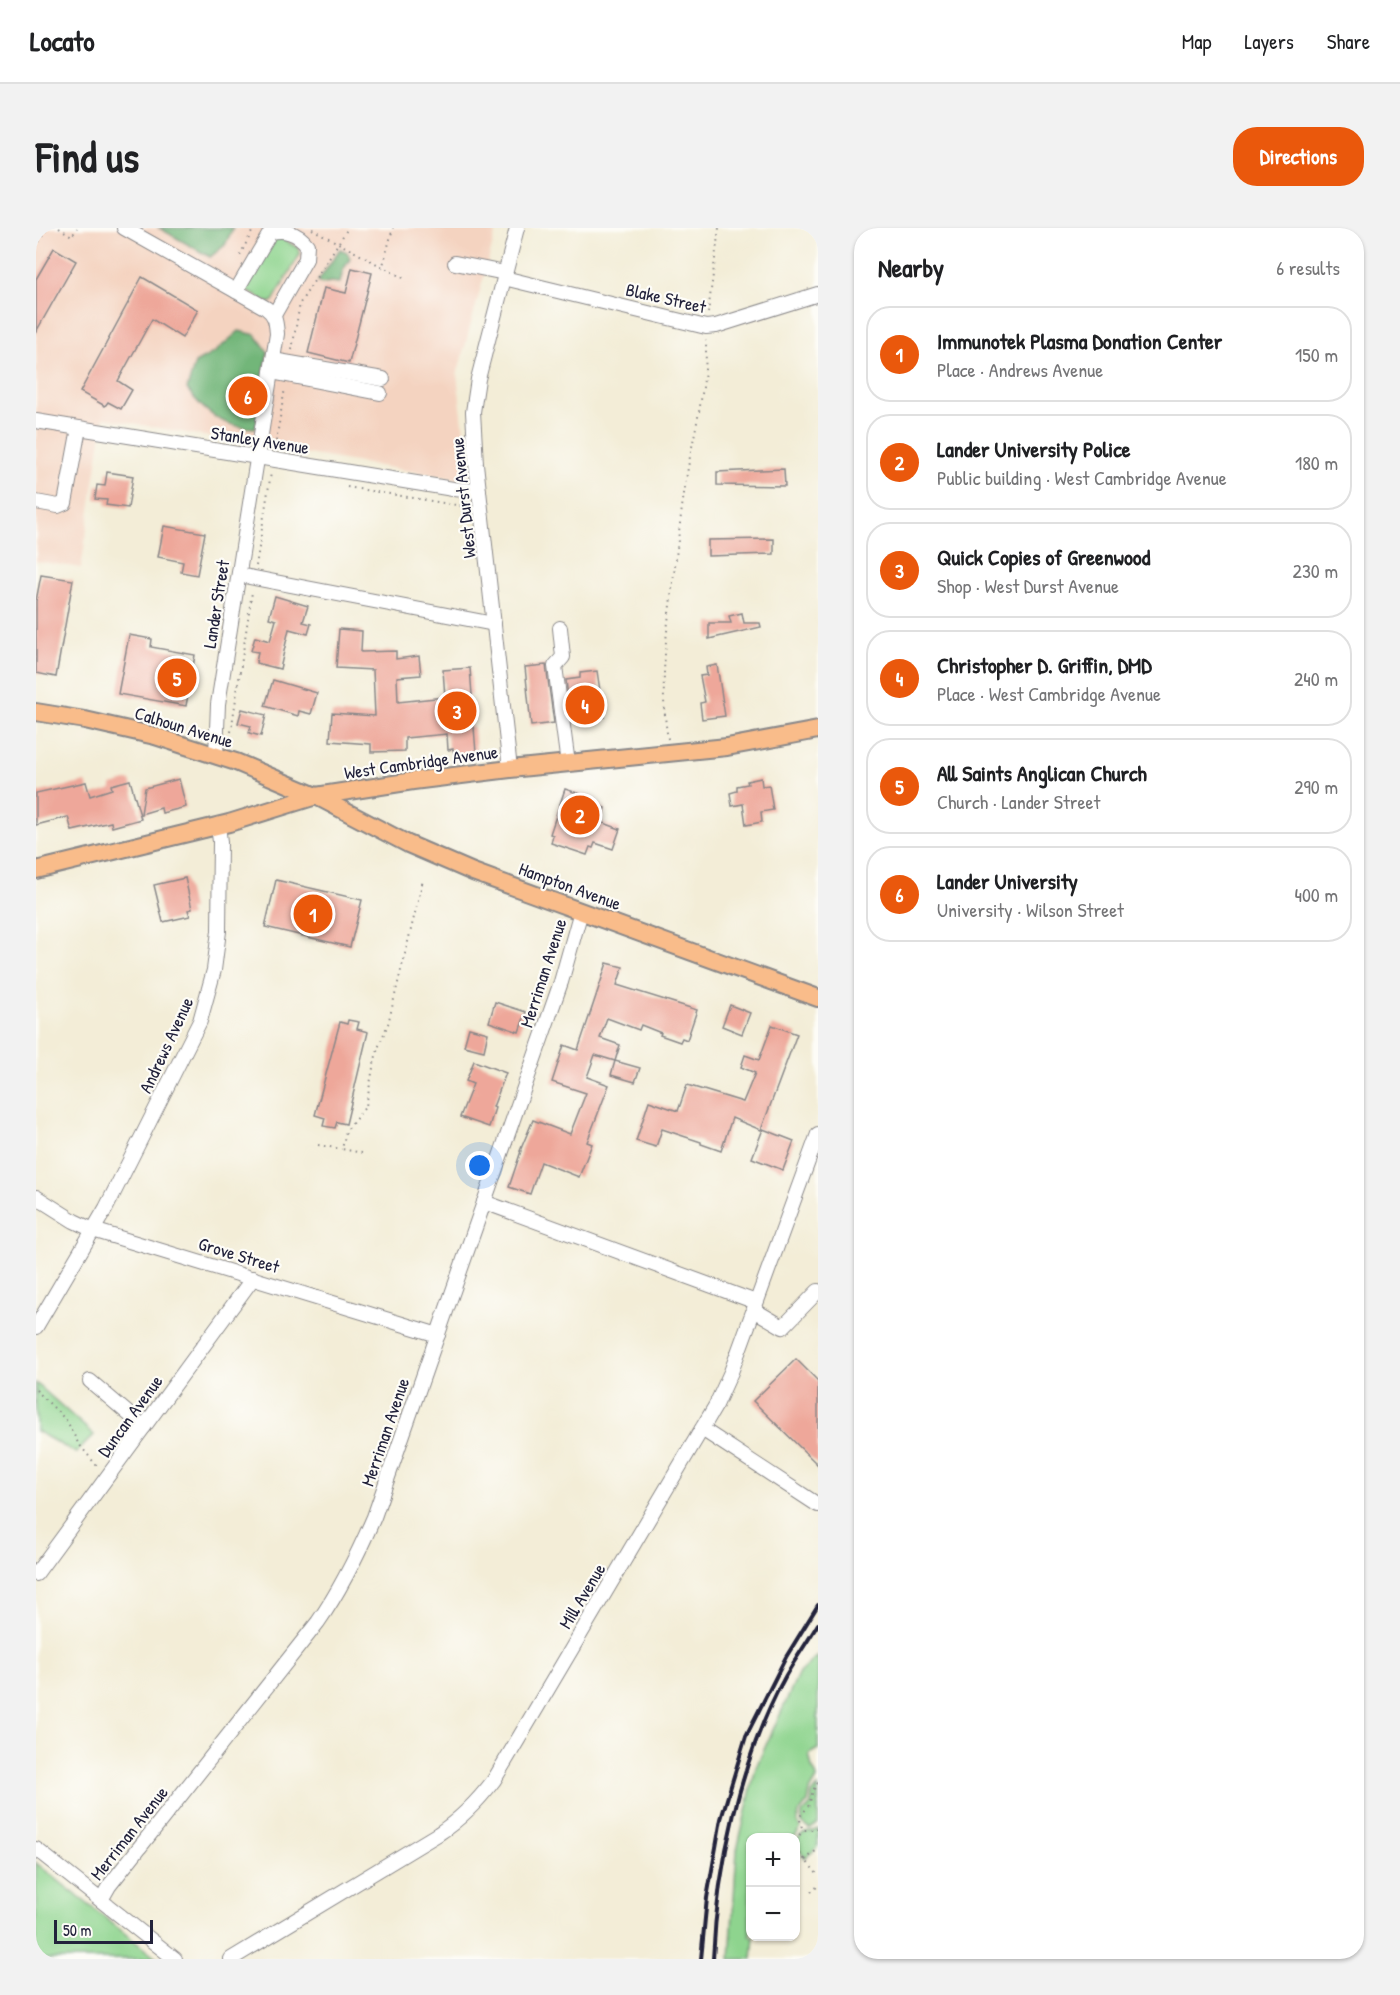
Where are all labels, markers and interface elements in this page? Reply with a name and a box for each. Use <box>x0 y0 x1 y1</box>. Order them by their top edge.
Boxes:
text: Locato <box>30 22 94 60</box>
text: Map <box>1182 27 1211 56</box>
text: Layers <box>1244 27 1294 56</box>
text: Share <box>1327 27 1370 56</box>
button: Directions <box>1233 127 1364 186</box>
text: Find us <box>36 128 139 185</box>
text: Nearby <box>878 250 944 285</box>
text: 6 results <box>1276 254 1340 281</box>
street label: Blake Street <box>623 277 709 320</box>
text: Immunotek Plasma Donation Center <box>937 326 1222 356</box>
text: 1 <box>896 341 903 368</box>
text: 150 m <box>1295 341 1338 368</box>
text: Place · Andrews Avenue <box>937 356 1103 383</box>
pin: 6 <box>228 374 268 418</box>
street label: Stanley Avenue <box>209 420 311 460</box>
text: Lander University Police <box>937 434 1130 464</box>
street label: West Durst Avenue <box>444 436 482 560</box>
text: 2 <box>895 449 904 476</box>
text: 180 m <box>1295 449 1338 476</box>
text: Public building · West Cambridge Avenue <box>937 464 1227 491</box>
text: Quick Copies of Greenwood <box>937 542 1150 572</box>
street label: Lander Street <box>197 557 235 650</box>
text: 3 <box>895 557 904 584</box>
text: 230 m <box>1293 557 1338 584</box>
text: Shop · West Durst Avenue <box>937 572 1119 599</box>
text: Christopher D. Griffin, DMD <box>937 650 1152 680</box>
pin: 5 <box>158 656 196 700</box>
text: 4 <box>896 665 903 692</box>
text: 240 m <box>1294 665 1338 692</box>
text: Place · West Cambridge Avenue <box>937 680 1161 707</box>
pin: 4 <box>566 682 604 728</box>
pin: 3 <box>438 688 476 734</box>
street label: Calhoun Avenue <box>132 700 236 754</box>
street label: West Cambridge Avenue <box>342 739 500 785</box>
text: All Saints Anglican Church <box>937 758 1147 788</box>
text: 5 <box>895 773 904 800</box>
text: 290 m <box>1294 773 1338 800</box>
text: Church · Lander Street <box>937 788 1100 815</box>
pin: 2 <box>560 792 600 838</box>
street label: Hampton Avenue <box>516 856 624 916</box>
text: Lander University <box>937 866 1078 896</box>
text: 6 <box>896 881 903 908</box>
text: 400 m <box>1294 881 1338 908</box>
pin: 1 <box>294 892 332 936</box>
text: University · Wilson Street <box>937 896 1124 923</box>
street label: Merriman Avenue <box>514 915 572 1031</box>
street label: Andrews Avenue <box>133 993 199 1097</box>
your location <box>465 1151 494 1180</box>
street label: Grove Street <box>196 1231 283 1279</box>
street label: Duncan Avenue <box>92 1370 168 1462</box>
street label: Merriman Avenue <box>355 1375 415 1489</box>
street label: Mill Avenue <box>553 1559 611 1633</box>
street label: Merriman Avenue <box>84 1781 174 1885</box>
map controls <box>746 1833 800 1941</box>
button: + <box>746 1833 800 1887</box>
button: − <box>746 1887 800 1941</box>
scale bar <box>54 1917 153 1944</box>
text: 50 m <box>63 1919 92 1941</box>

